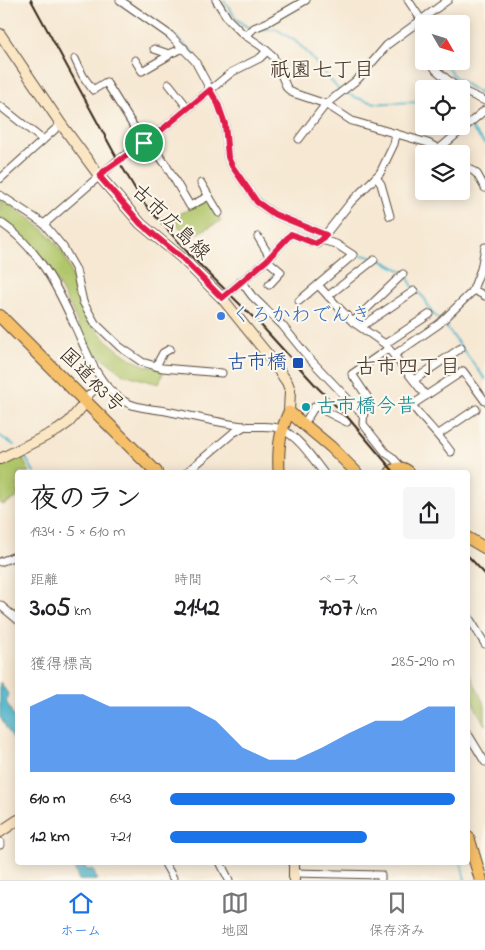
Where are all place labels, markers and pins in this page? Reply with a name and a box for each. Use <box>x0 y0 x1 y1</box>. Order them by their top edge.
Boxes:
pin <box>123 122 165 164</box>
place label: くろかわでんき <box>231 302 371 331</box>
marker: くろかわでんき <box>215 310 227 322</box>
place label: 古市橋 <box>227 349 287 378</box>
marker: 古市橋 <box>291 356 305 370</box>
place label: 古市橋今昔 <box>316 393 416 422</box>
marker: 古市橋今昔 <box>300 401 312 413</box>

